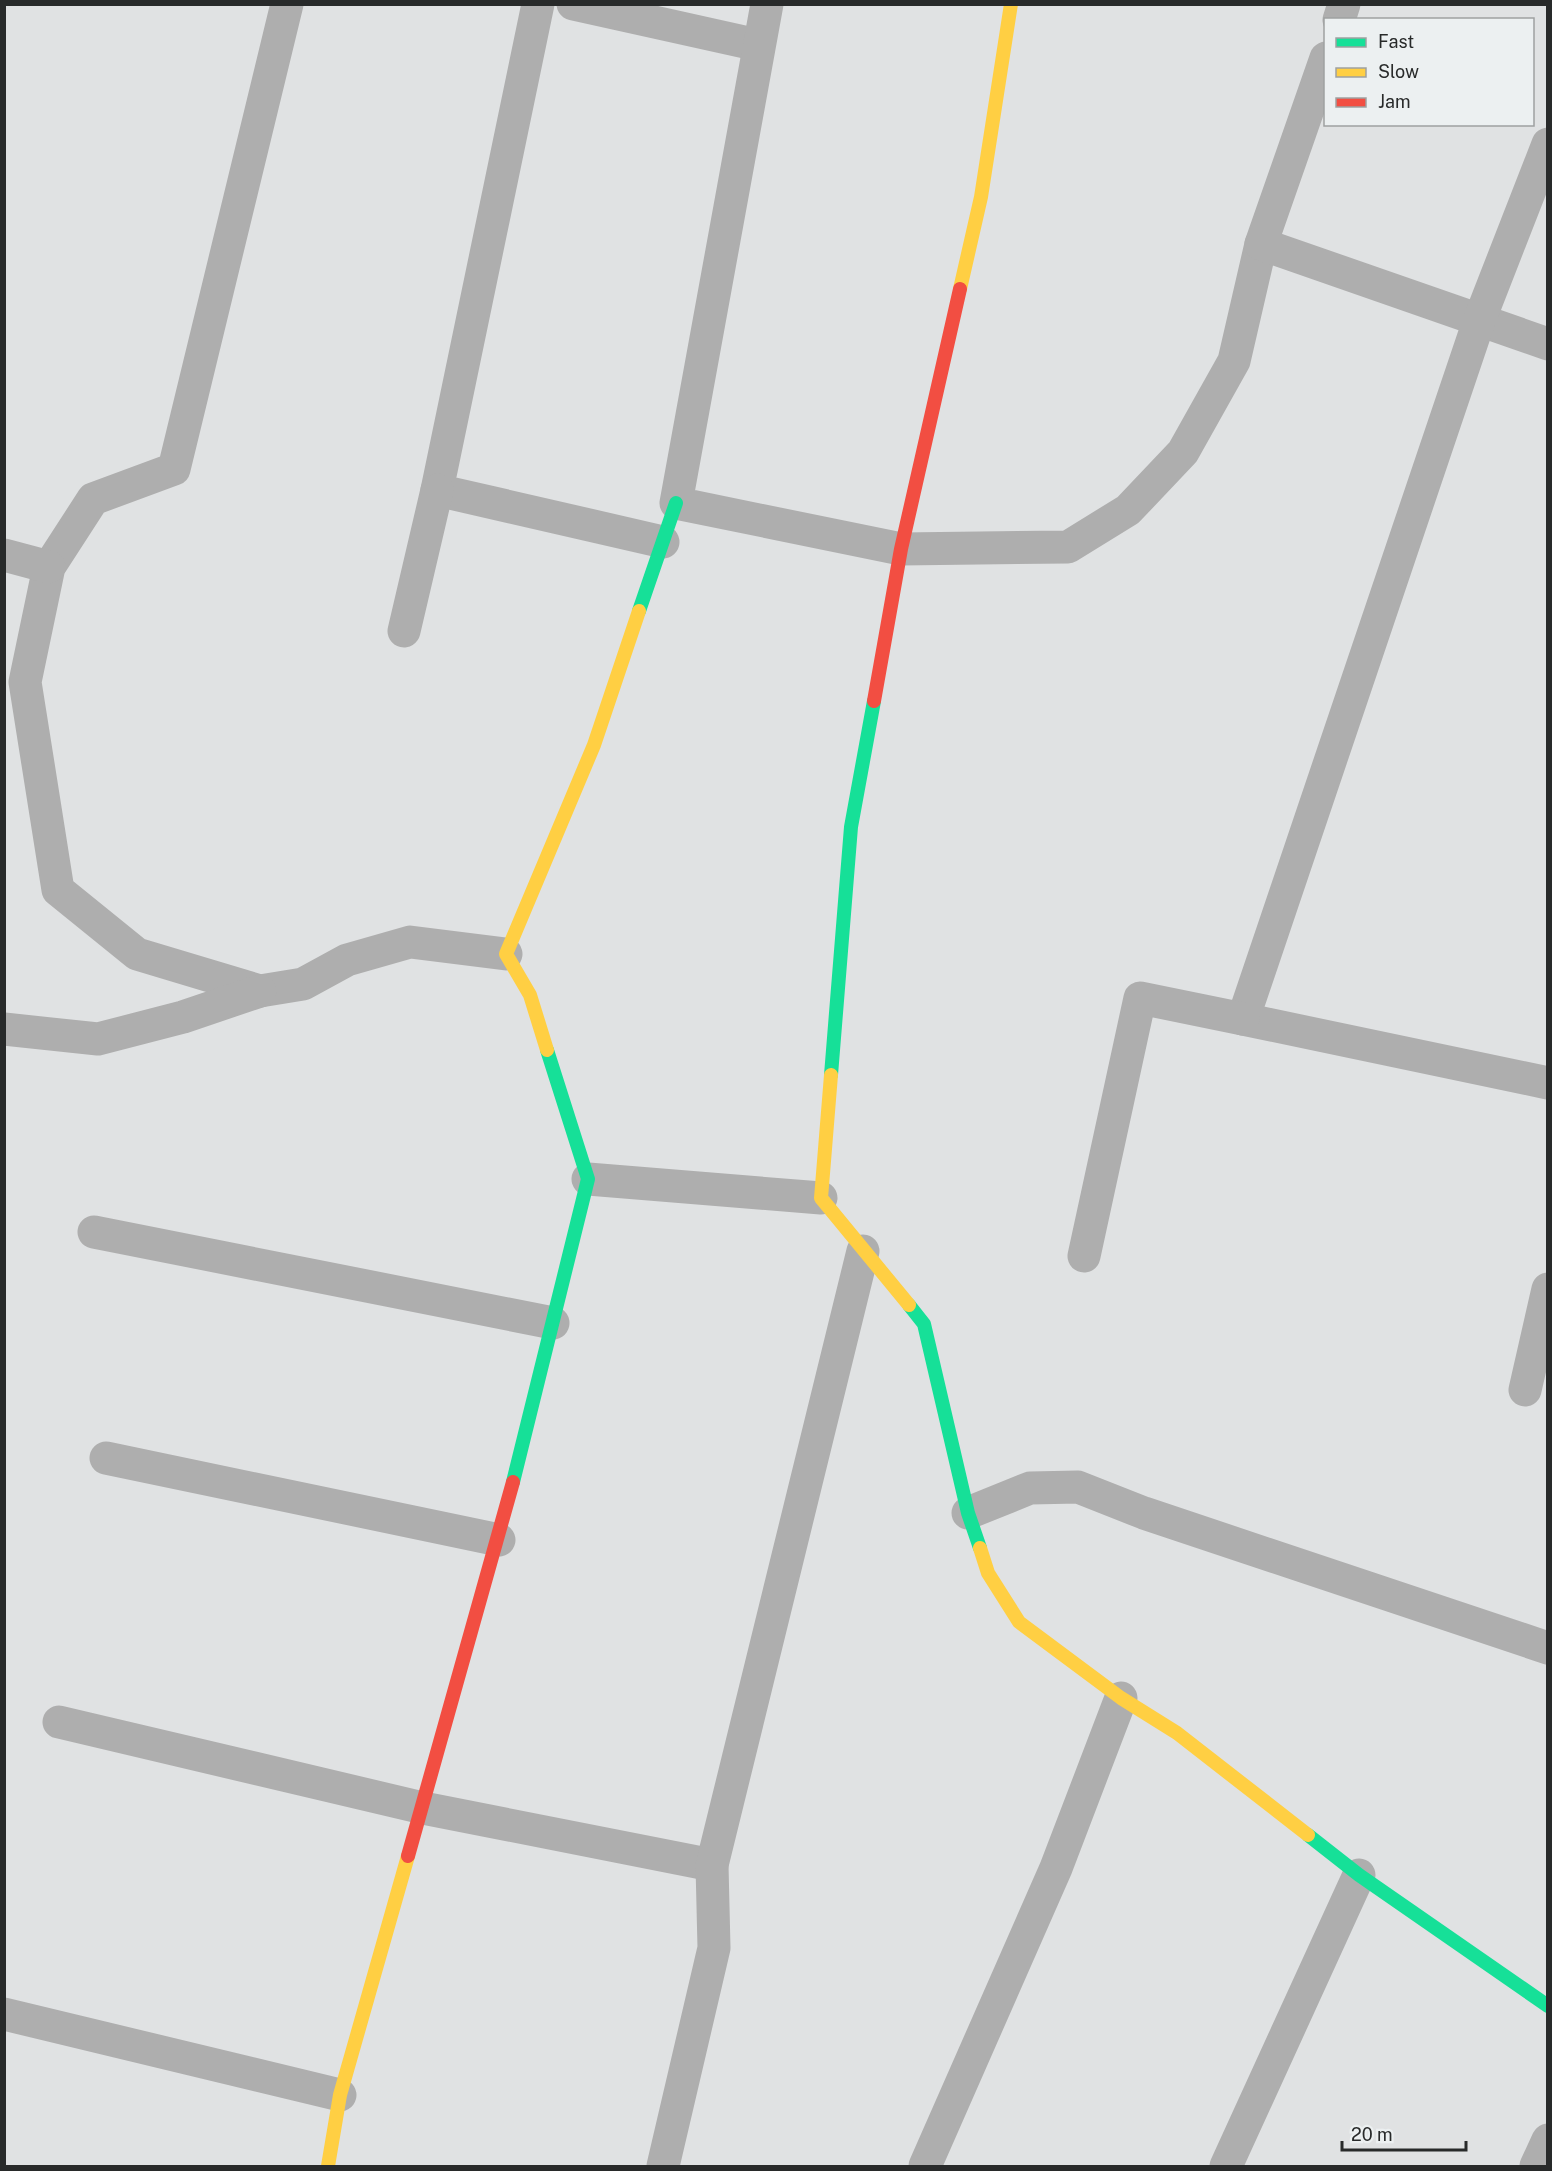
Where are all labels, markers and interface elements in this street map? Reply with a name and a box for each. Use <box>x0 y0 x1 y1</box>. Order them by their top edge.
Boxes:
legend <box>1324 18 1534 126</box>
text: Fast <box>1378 31 1414 52</box>
text: Slow <box>1378 61 1419 82</box>
text: Jam <box>1378 91 1411 112</box>
scale bar <box>1342 2114 1466 2152</box>
text: 20 m <box>1351 2124 1393 2145</box>

